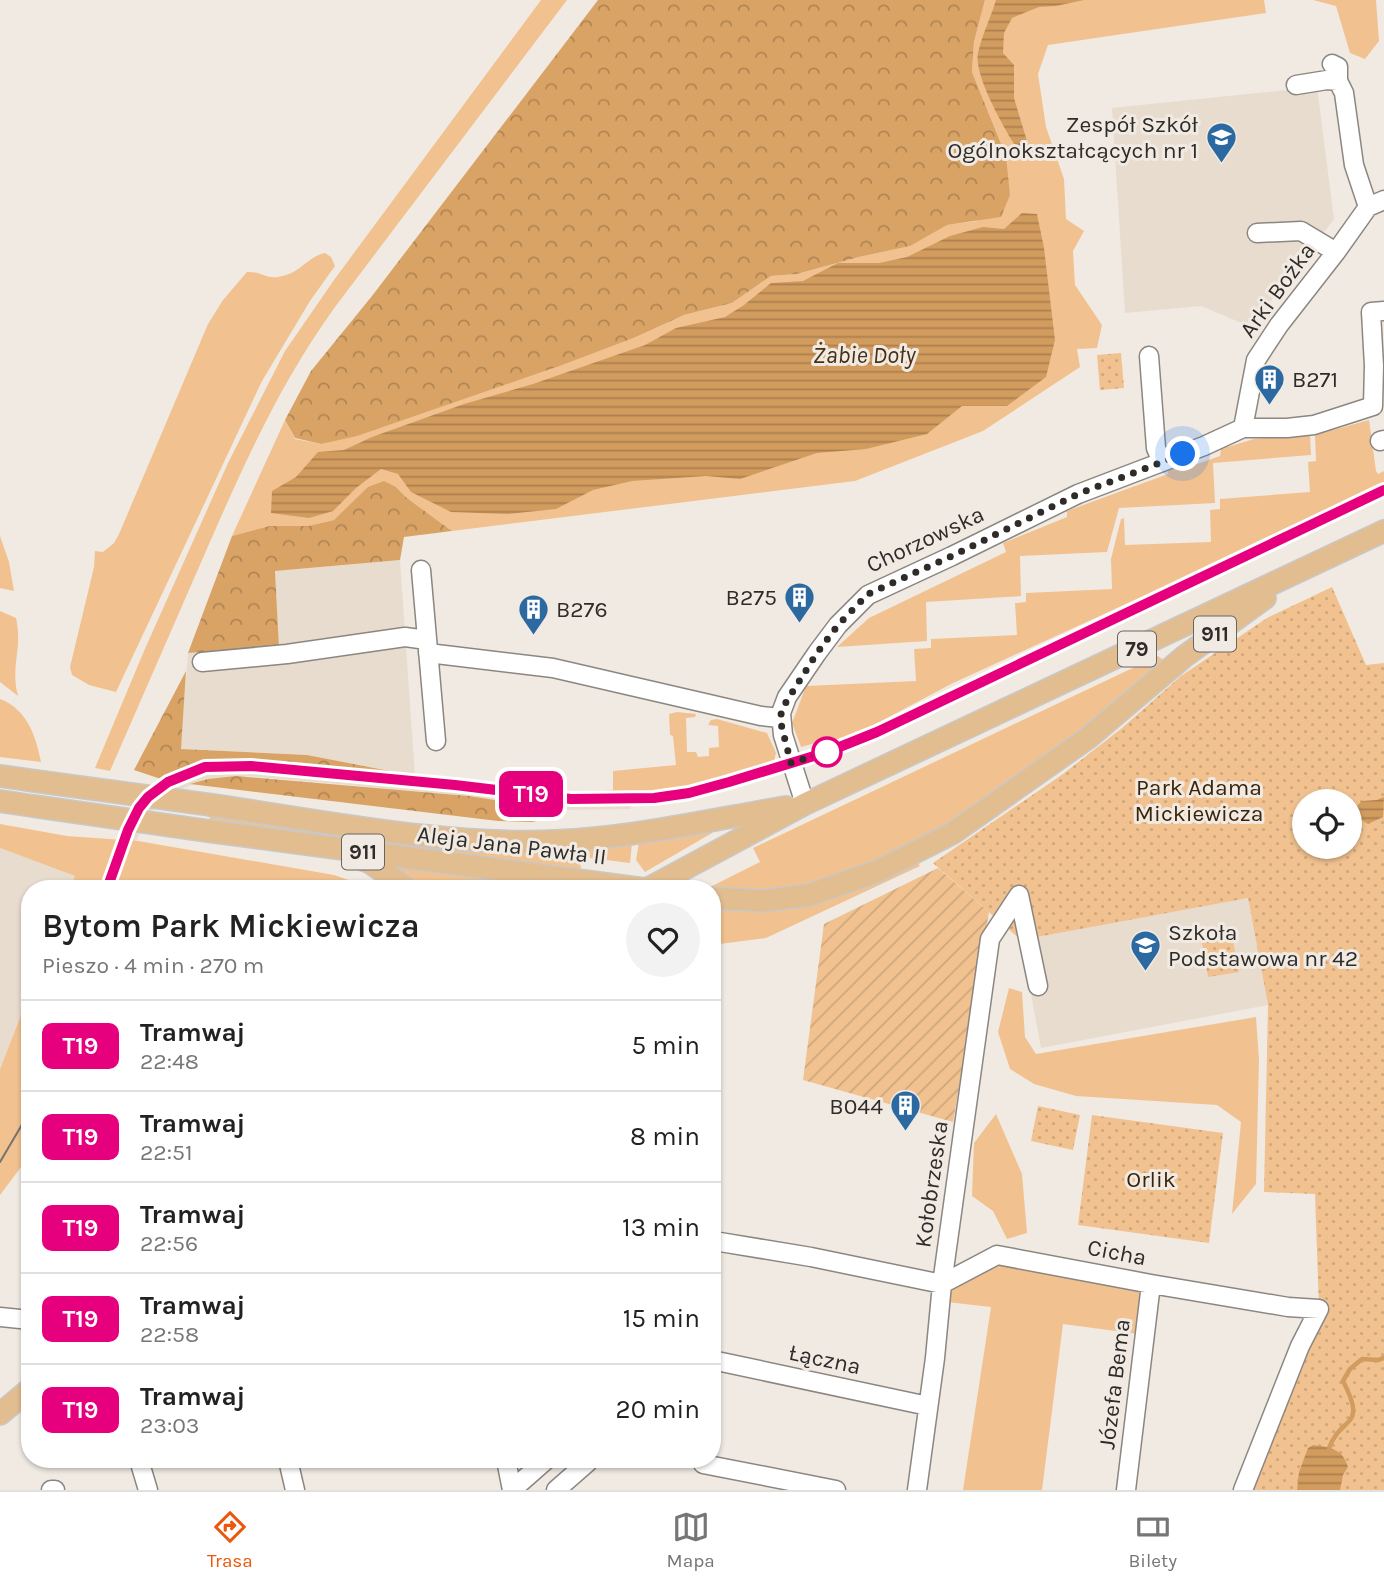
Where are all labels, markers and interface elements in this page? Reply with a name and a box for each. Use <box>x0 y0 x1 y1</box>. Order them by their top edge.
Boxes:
place label: Zespół Szkół Ogólnokształcących nr 1 <box>947 111 1199 164</box>
school or university icon: Zespół Szkół Ogólnokształcących nr 1 <box>1204 120 1238 164</box>
street label: Arki Bożka <box>1234 238 1321 343</box>
water label: Żabie Doły <box>813 341 916 369</box>
building icon: B271 <box>1252 362 1286 406</box>
place label: B271 <box>1292 366 1338 393</box>
your location <box>1165 436 1200 471</box>
street label: Chorzowska <box>862 500 988 578</box>
building icon: B275 <box>783 580 817 624</box>
place label: B275 <box>726 584 777 611</box>
building icon: B276 <box>516 592 550 636</box>
place label: B276 <box>556 596 608 623</box>
road number: 911 <box>1194 616 1236 652</box>
road number: 79 <box>1118 632 1156 666</box>
unlabelled marker <box>812 737 842 767</box>
line badge: T19 <box>491 771 571 817</box>
park label: Park Adama Mickiewicza <box>1135 774 1263 827</box>
text: T19 <box>513 780 549 808</box>
map controls <box>1292 789 1362 859</box>
button: locate <box>1292 789 1362 859</box>
street label: Aleja Jana Pawła II <box>416 821 608 870</box>
road number: 911 <box>342 834 384 870</box>
button: heart <box>626 903 700 977</box>
text: Bytom Park Mickiewicza <box>42 907 420 945</box>
place label: Szkoła Podstawowa nr 42 <box>1168 919 1358 972</box>
school or university icon: Szkoła Podstawowa nr 42 <box>1128 928 1162 972</box>
text: Pieszo · 4 min · 270 m <box>42 952 264 979</box>
text: Tramwaj <box>140 1017 245 1048</box>
text: 5 min <box>631 1030 700 1061</box>
text: T19 <box>63 1032 98 1060</box>
text: 22:48 <box>140 1048 199 1075</box>
building icon: B044 <box>889 1089 923 1133</box>
place label: B044 <box>829 1093 883 1120</box>
text: Tramwaj <box>140 1108 245 1139</box>
street label: Kołobrzeska <box>909 1119 954 1249</box>
text: 8 min <box>630 1121 700 1152</box>
text: T19 <box>63 1123 98 1151</box>
text: 22:51 <box>140 1139 193 1166</box>
park label: Orlik <box>1126 1166 1176 1193</box>
text: Tramwaj <box>140 1199 245 1230</box>
text: 13 min <box>622 1212 700 1243</box>
text: T19 <box>63 1214 98 1242</box>
text: 22:56 <box>140 1230 198 1257</box>
street label: Cicha <box>1085 1234 1149 1271</box>
text: Tramwaj <box>140 1290 245 1321</box>
text: 15 min <box>623 1303 700 1334</box>
text: T19 <box>63 1305 98 1333</box>
street label: Józefa Bema <box>1093 1317 1136 1451</box>
text: 22:58 <box>140 1321 199 1348</box>
street label: Łączna <box>787 1339 863 1380</box>
text: Tramwaj <box>140 1381 245 1412</box>
text: 20 min <box>616 1394 700 1425</box>
text: T19 <box>63 1396 98 1424</box>
text: 23:03 <box>140 1412 199 1439</box>
tab: Trasa <box>207 1508 253 1572</box>
tab: Mapa <box>667 1508 715 1572</box>
tab: Bilety <box>1129 1508 1177 1572</box>

